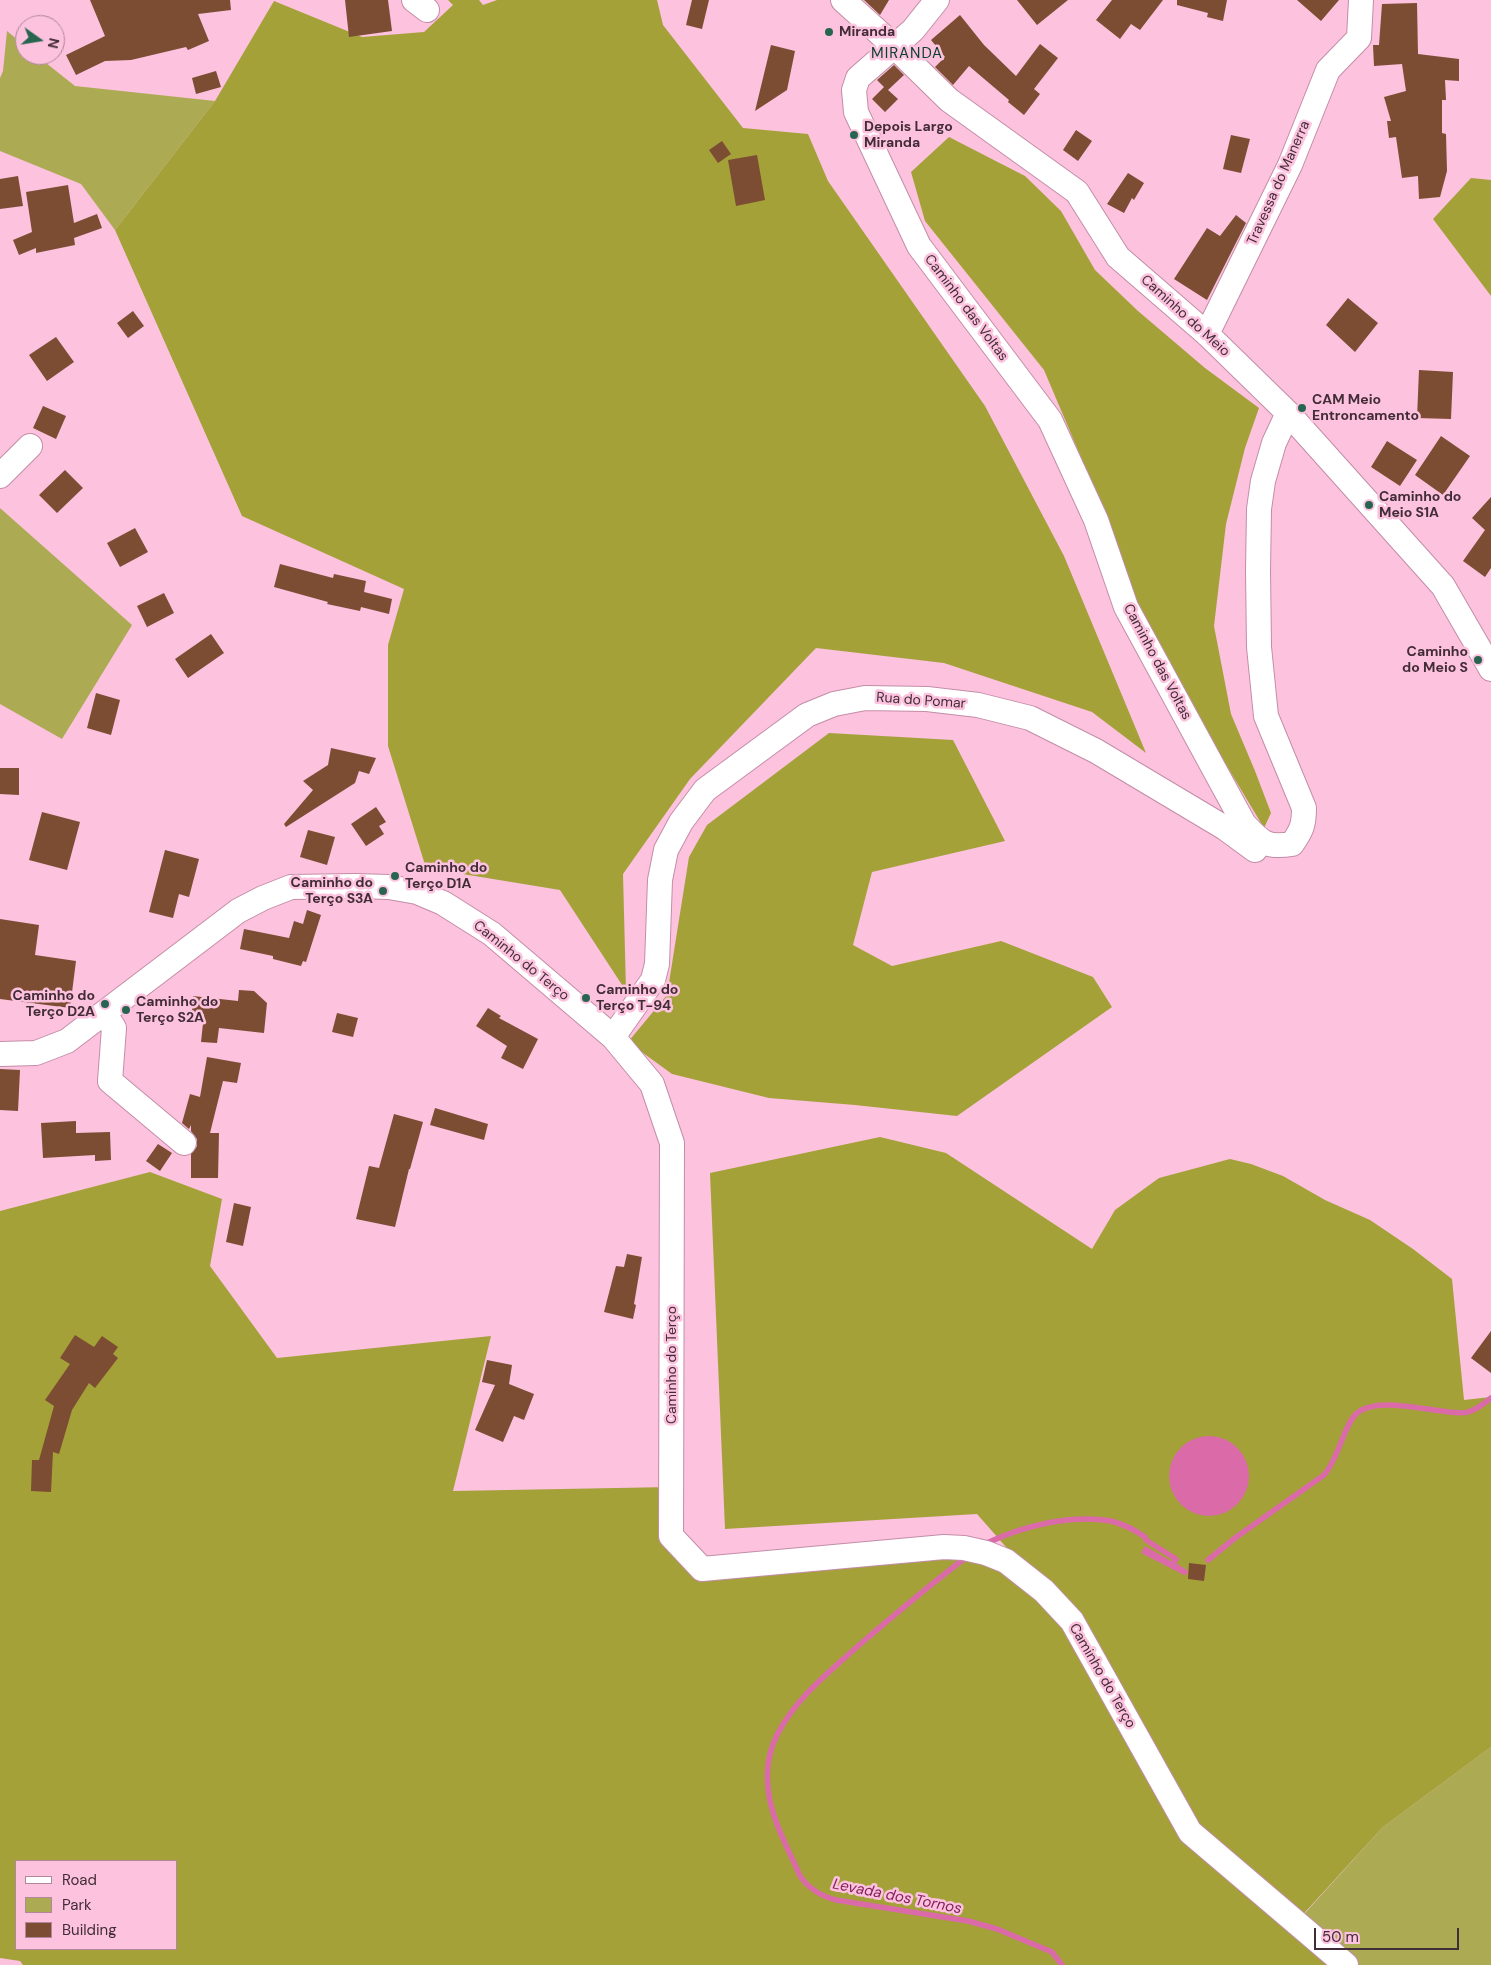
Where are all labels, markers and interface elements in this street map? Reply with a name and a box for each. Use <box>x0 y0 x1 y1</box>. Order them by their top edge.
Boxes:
north arrow <box>15 15 65 65</box>
place label: Miranda <box>839 24 895 40</box>
marker: Miranda <box>823 26 835 38</box>
text: N <box>44 36 64 50</box>
district label: MIRANDA <box>870 45 944 63</box>
street label: Travessa do Manerra <box>1244 118 1314 248</box>
place label: Depois Largo Miranda <box>864 119 953 152</box>
marker: Depois Largo Miranda <box>848 129 860 141</box>
street label: Caminho das Voltas <box>921 252 1011 364</box>
street label: Caminho do Meio <box>1137 272 1233 360</box>
place label: CAM Meio Entroncamento <box>1312 392 1419 424</box>
marker: CAM Meio Entroncamento <box>1296 402 1308 414</box>
place label: Caminho do Meio S1A <box>1379 489 1461 522</box>
marker: Caminho do Meio S1A <box>1363 499 1375 511</box>
street label: Caminho das Voltas <box>1119 601 1195 723</box>
place label: Caminho do Meio S <box>1402 644 1468 676</box>
marker: Caminho do Meio S <box>1472 654 1484 666</box>
street label: Rua do Pomar <box>876 689 966 713</box>
place label: Caminho do Terço D1A <box>405 860 487 892</box>
marker: Caminho do Terço D1A <box>389 870 401 882</box>
place label: Caminho do Terço S3A <box>291 875 373 908</box>
marker: Caminho do Terço S3A <box>377 885 389 897</box>
street label: Caminho do Terço <box>470 917 572 1005</box>
place label: Caminho do Terço T-94 <box>596 982 678 1014</box>
place label: Caminho do Terço D2A <box>13 988 95 1020</box>
marker: Caminho do Terço T-94 <box>580 992 592 1004</box>
place label: Caminho do Terço S2A <box>136 994 218 1026</box>
marker: Caminho do Terço D2A <box>99 998 111 1010</box>
marker: Caminho do Terço S2A <box>120 1004 132 1016</box>
street label: Caminho do Terço <box>664 1306 680 1424</box>
street label: Caminho do Terço <box>1065 1621 1139 1731</box>
legend <box>15 1860 178 1950</box>
text: Road <box>62 1870 97 1890</box>
water label: Levada dos Tornos <box>831 1876 963 1918</box>
text: Park <box>62 1895 92 1915</box>
scale bar <box>1316 1918 1461 1950</box>
text: Building <box>62 1920 117 1940</box>
text: 50 m <box>1322 1927 1359 1947</box>

